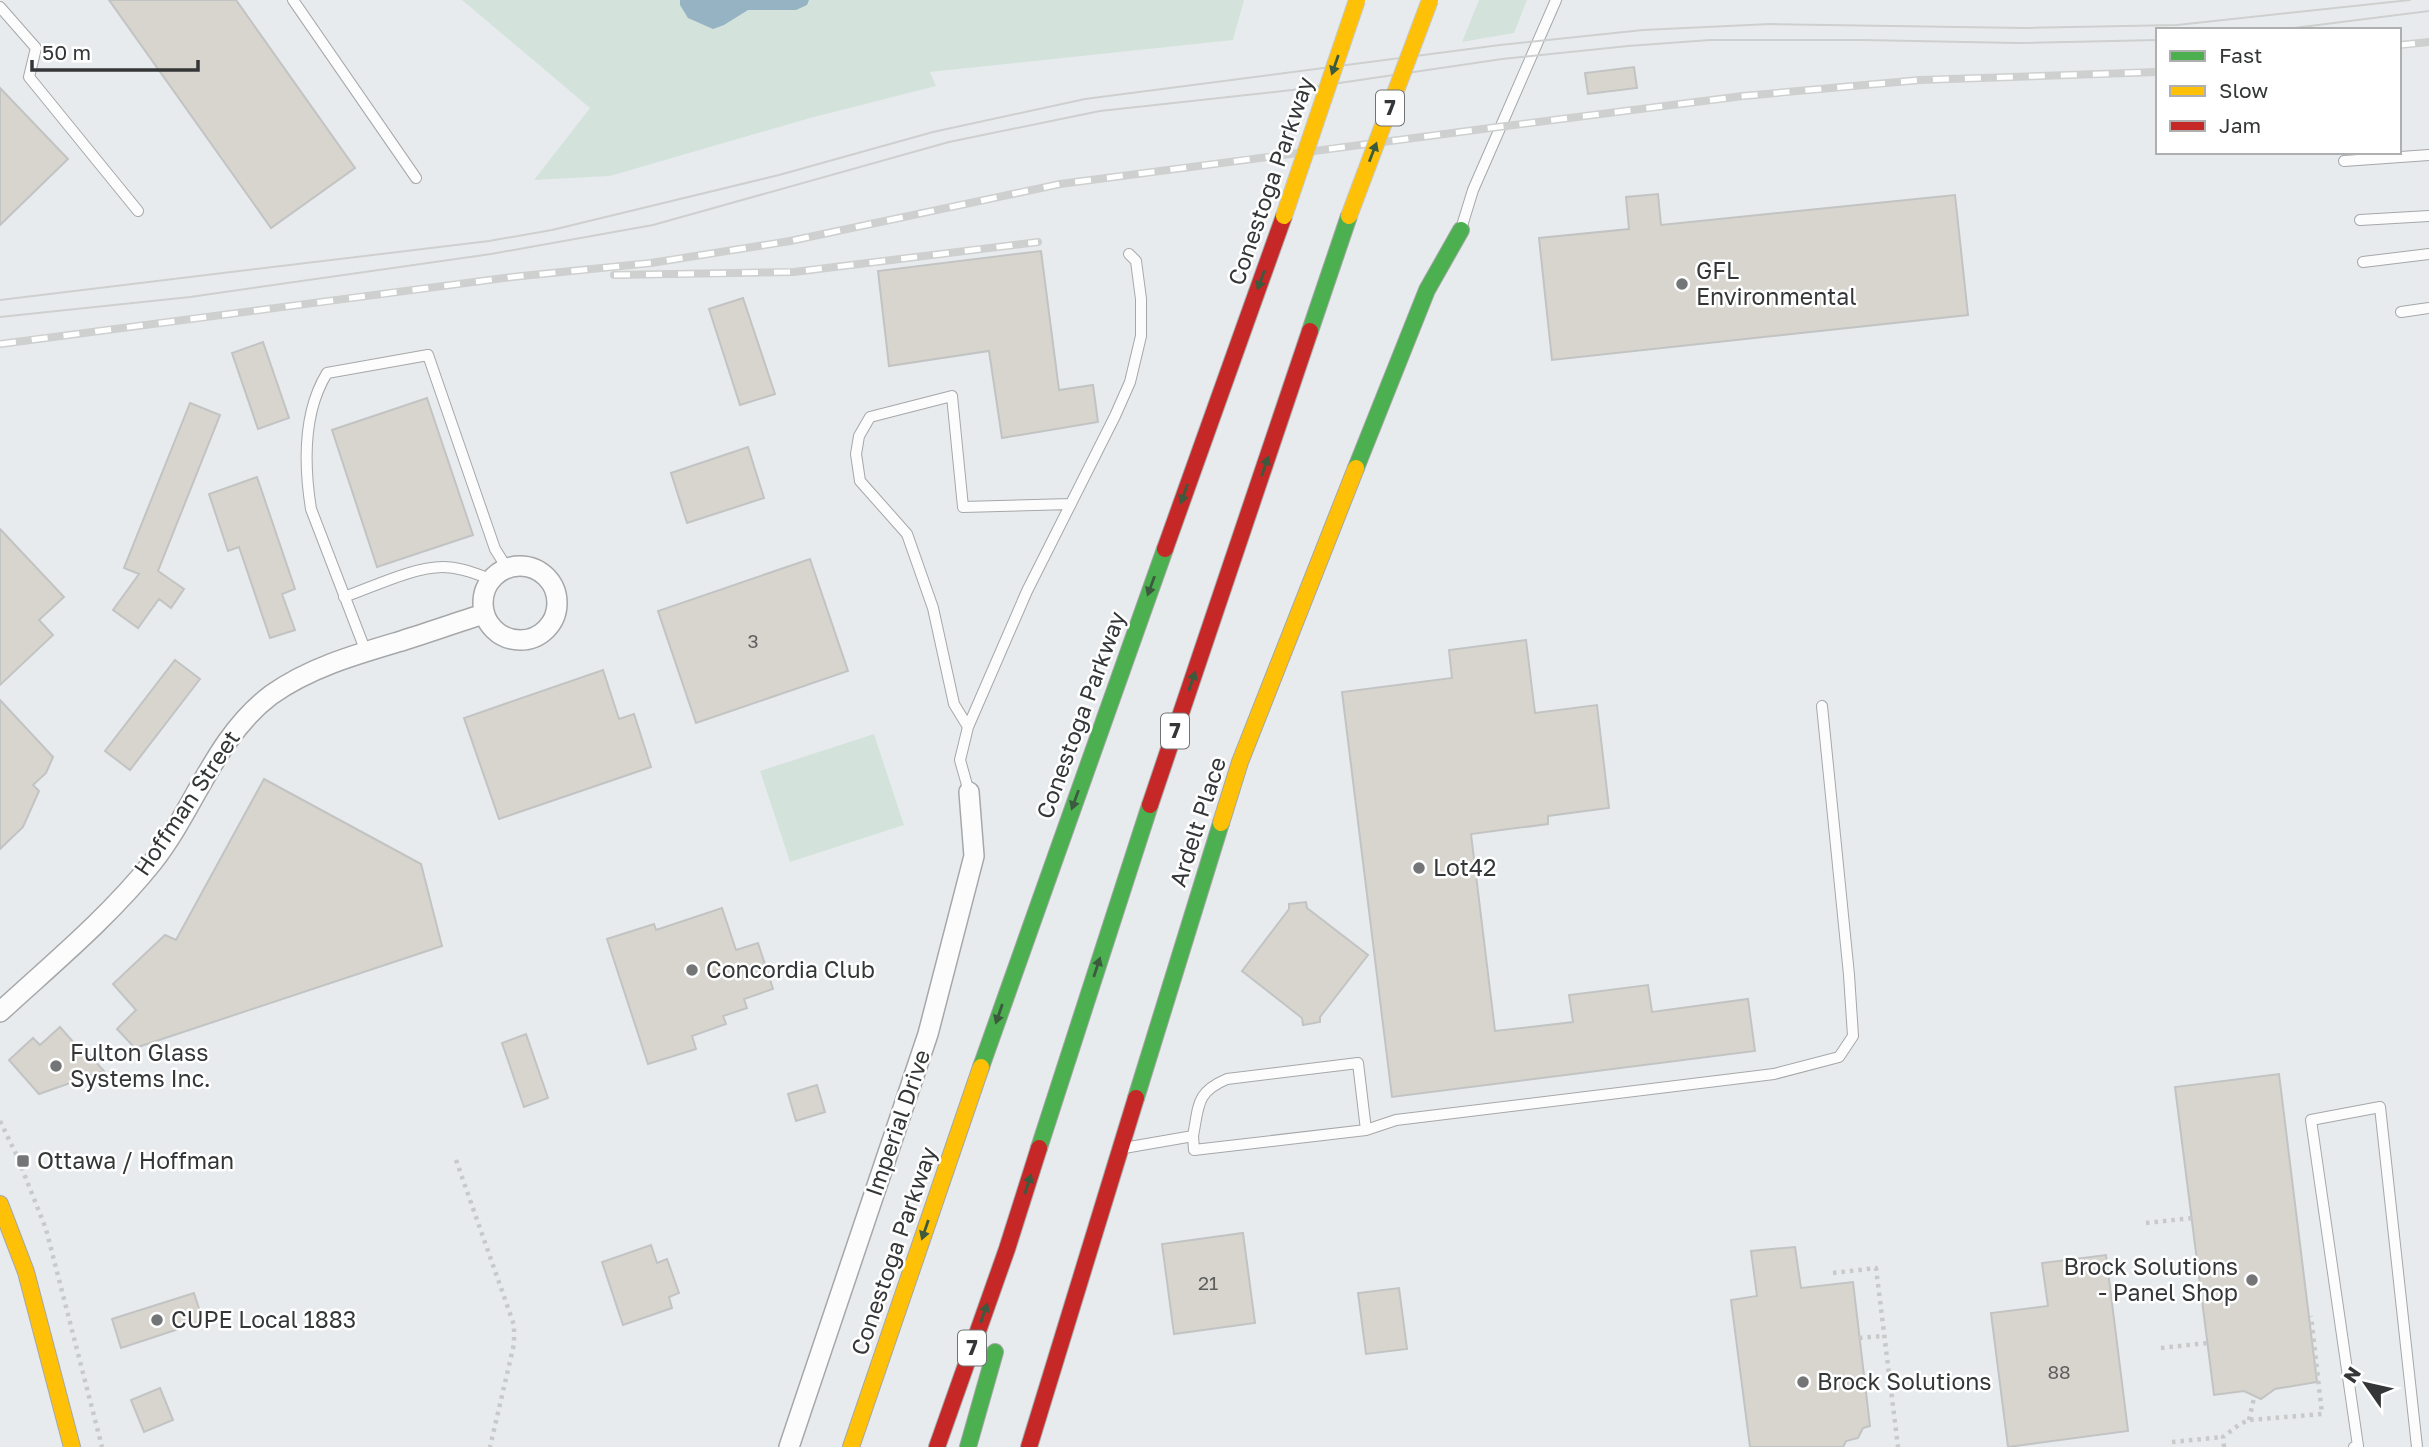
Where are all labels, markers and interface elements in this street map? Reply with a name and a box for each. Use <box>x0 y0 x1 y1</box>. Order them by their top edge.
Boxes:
scale bar <box>32 28 198 72</box>
legend <box>2156 28 2401 154</box>
text: 50 m <box>42 39 91 65</box>
text: Fast <box>2219 42 2262 68</box>
one-way arrow <box>1329 54 1340 75</box>
street label: Conestoga Parkway <box>1221 73 1319 289</box>
text: Slow <box>2219 77 2268 103</box>
road number: 7 <box>1376 90 1404 126</box>
text: Jam <box>2219 112 2261 138</box>
one-way arrow <box>1368 142 1379 163</box>
place label: GFL Environmental <box>1696 256 1857 310</box>
one-way arrow <box>1255 270 1266 291</box>
marker: GFL Environmental <box>1674 276 1690 292</box>
one-way arrow <box>1260 455 1271 476</box>
one-way arrow <box>1178 484 1189 505</box>
one-way arrow <box>1145 575 1156 596</box>
street label: Conestoga Parkway <box>1030 607 1131 822</box>
house number: 3 <box>747 629 759 652</box>
one-way arrow <box>1187 671 1198 692</box>
road number: 7 <box>1161 714 1189 748</box>
street label: Hoffman Street <box>127 724 245 880</box>
street label: Ardelt Place <box>1163 753 1231 890</box>
one-way arrow <box>1069 789 1080 810</box>
place label: Lot42 <box>1433 853 1496 881</box>
marker: Lot42 <box>1411 860 1427 876</box>
place label: Concordia Club <box>706 955 875 983</box>
one-way arrow <box>1092 956 1102 977</box>
marker: Concordia Club <box>684 962 700 978</box>
one-way arrow <box>993 1004 1004 1025</box>
place label: Fulton Glass Systems Inc. <box>70 1038 211 1092</box>
street label: Imperial Drive <box>859 1046 935 1200</box>
marker: Fulton Glass Systems Inc. <box>48 1058 64 1074</box>
street label: Conestoga Parkway <box>844 1143 942 1359</box>
place label: Ottawa / Hoffman <box>37 1146 234 1174</box>
marker: Ottawa / Hoffman <box>15 1153 31 1169</box>
one-way arrow <box>1023 1173 1033 1194</box>
one-way arrow <box>919 1219 930 1240</box>
place label: Brock Solutions - Panel Shop <box>2063 1252 2238 1306</box>
house number: 21 <box>1198 1271 1218 1294</box>
marker: Brock Solutions - Panel Shop <box>2244 1272 2260 1288</box>
one-way arrow <box>979 1303 990 1324</box>
place label: CUPE Local 1883 <box>171 1305 356 1333</box>
marker: CUPE Local 1883 <box>149 1312 165 1328</box>
road number: 7 <box>958 1330 986 1366</box>
north arrow <box>2331 1349 2401 1419</box>
house number: 88 <box>2047 1360 2071 1383</box>
text: N <box>2338 1362 2365 1387</box>
place label: Brock Solutions <box>1817 1367 1992 1395</box>
marker: Brock Solutions <box>1795 1374 1811 1390</box>

